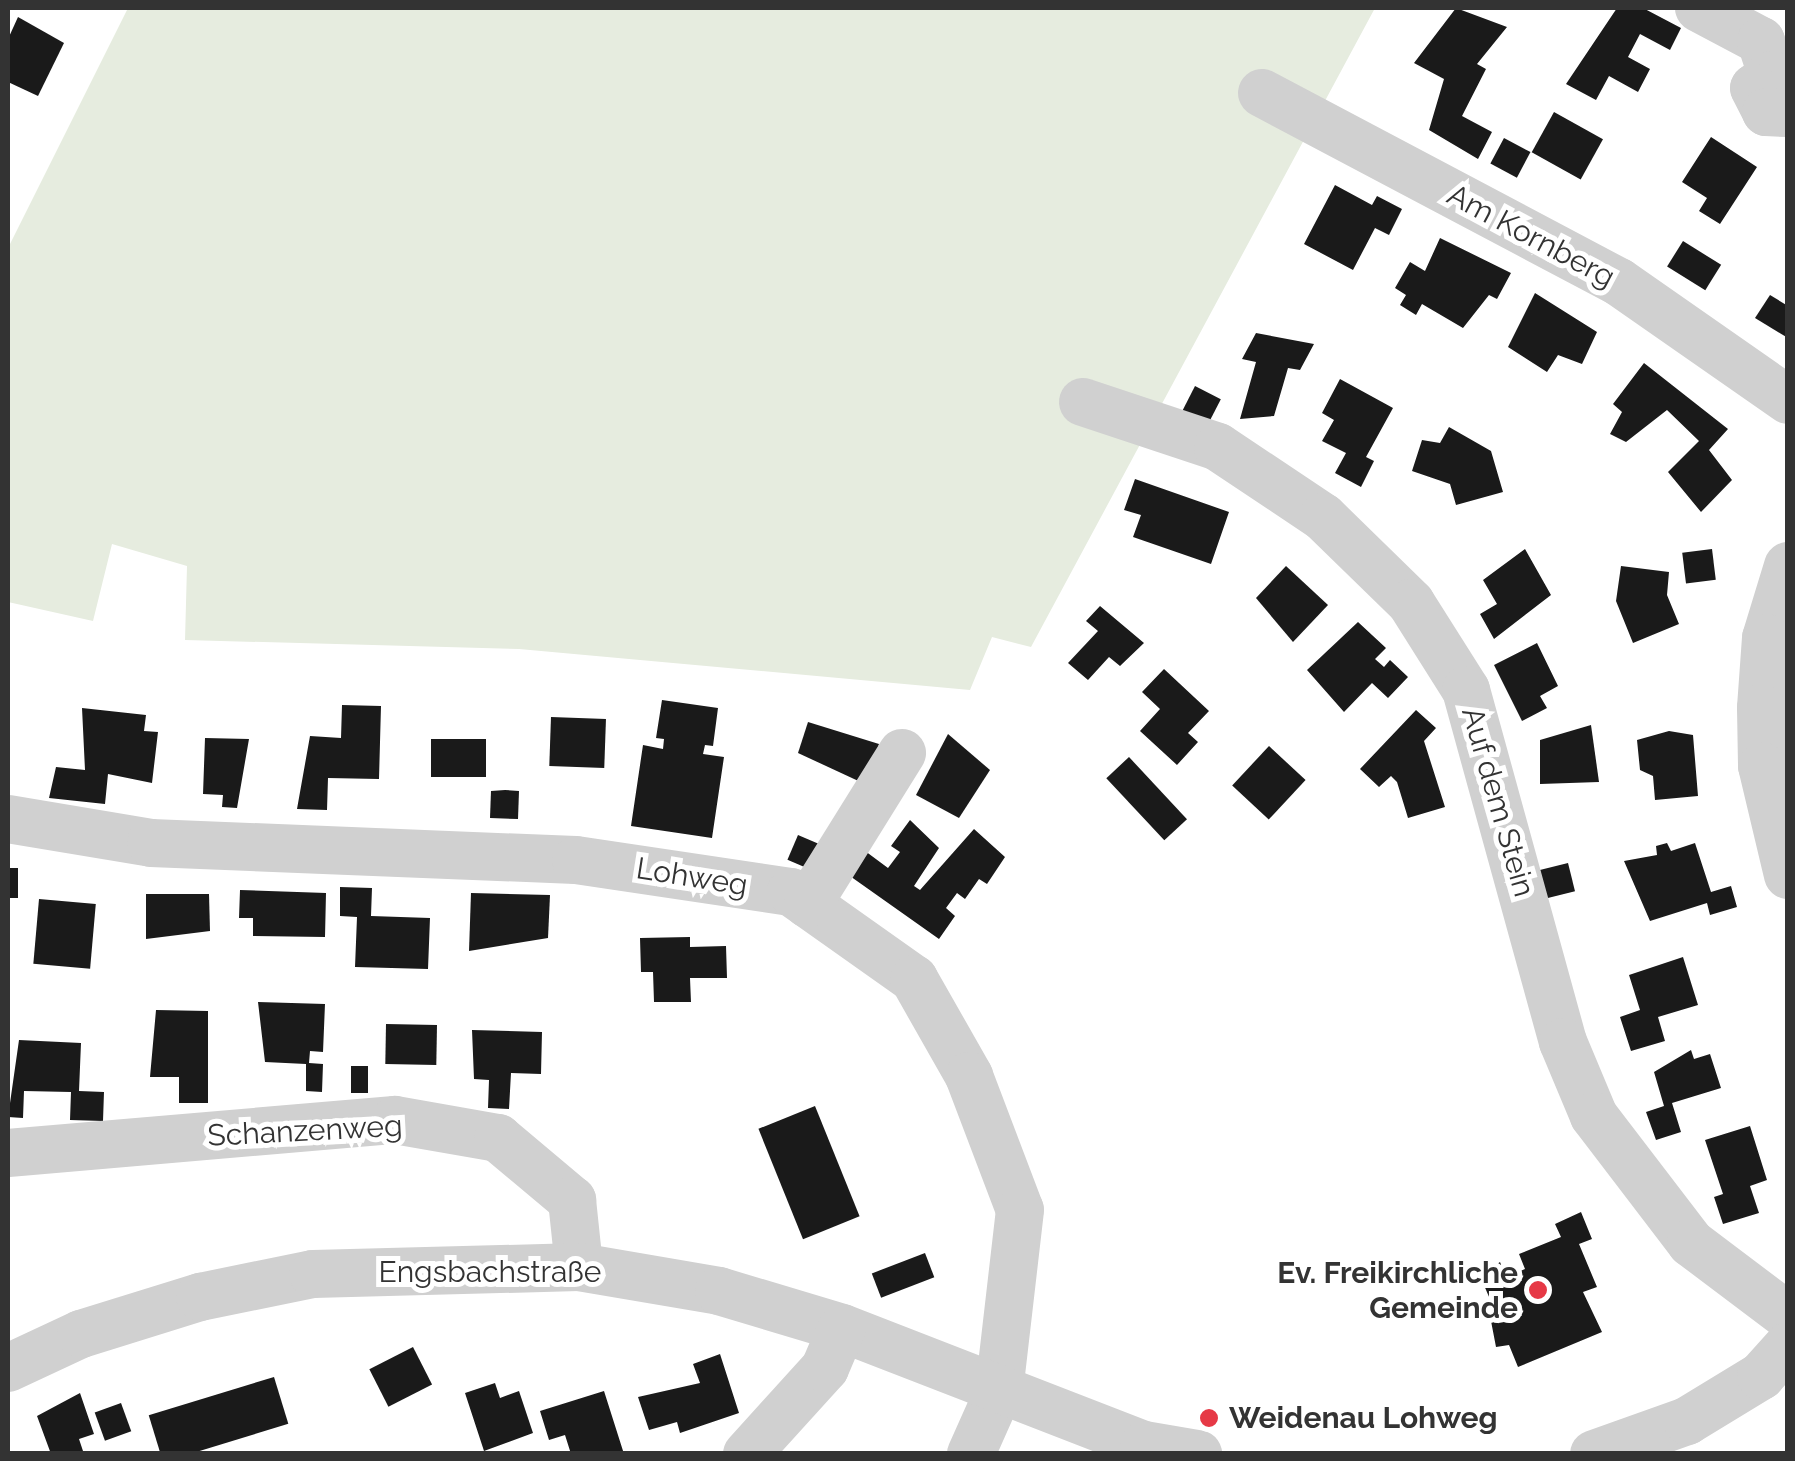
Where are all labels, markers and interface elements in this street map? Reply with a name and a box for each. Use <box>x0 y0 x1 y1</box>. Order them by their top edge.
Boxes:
street label: Am Kornberg <box>1441 177 1621 295</box>
street label: Auf dem Stein <box>1454 703 1542 901</box>
street label: Lohweg <box>634 850 750 904</box>
street label: Schanzenweg <box>207 1108 403 1154</box>
street label: Engsbachstraße <box>379 1254 601 1290</box>
place label: Ev. Freikirchliche Gemeinde <box>1277 1255 1518 1326</box>
marker: Ev. Freikirchliche Gemeinde <box>1527 1279 1549 1301</box>
place label: Weidenau Lohweg <box>1229 1400 1498 1436</box>
marker: Weidenau Lohweg <box>1198 1407 1220 1429</box>

